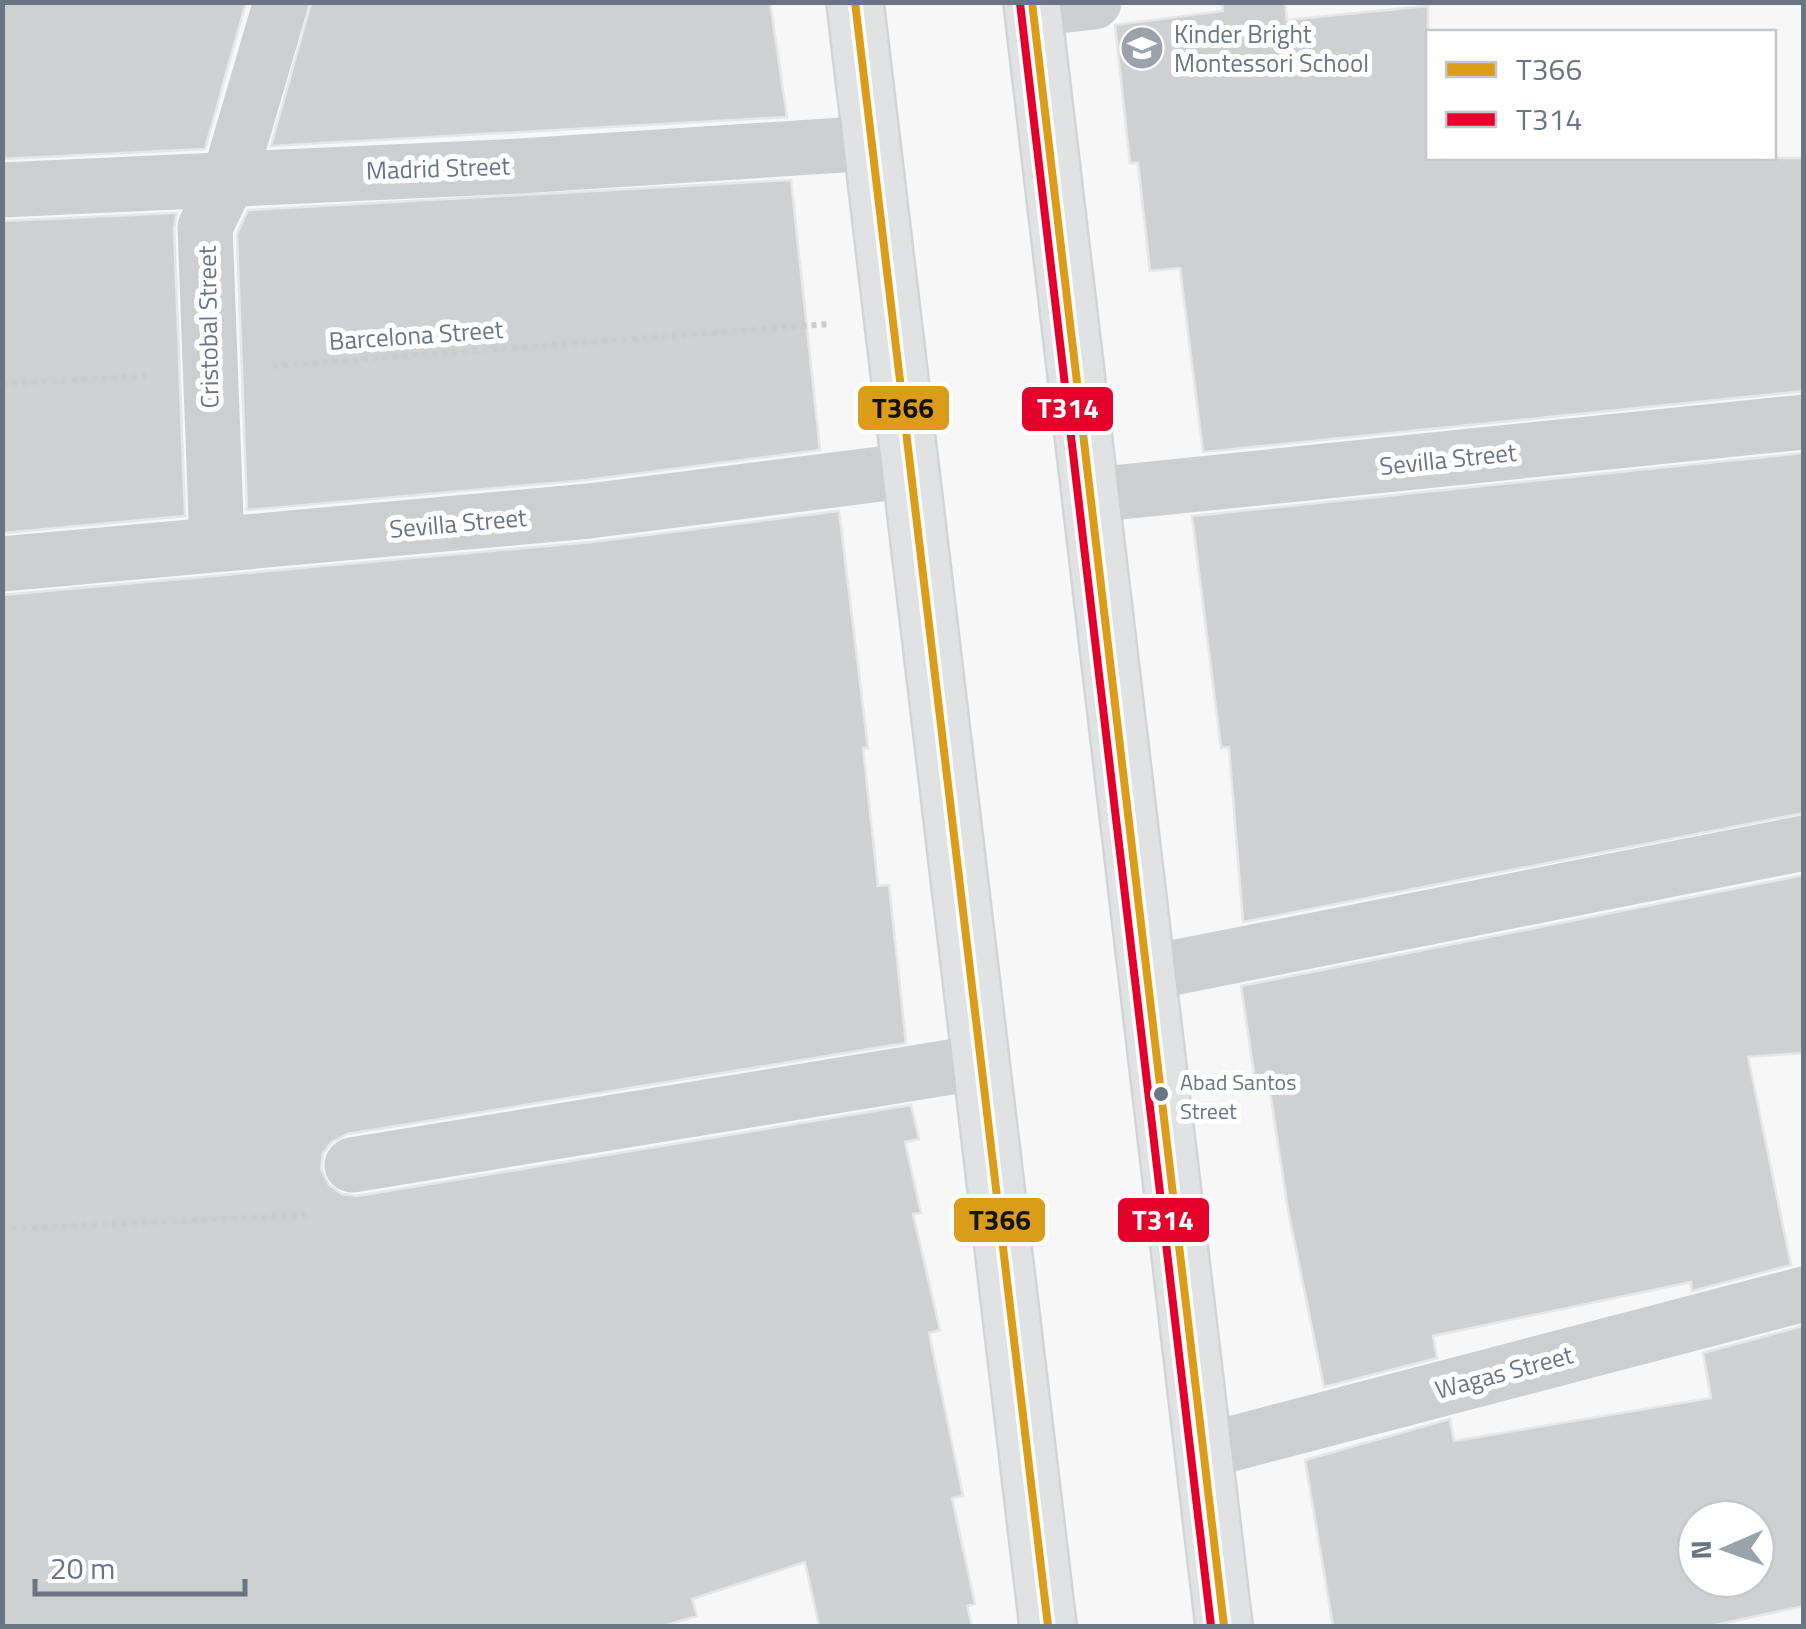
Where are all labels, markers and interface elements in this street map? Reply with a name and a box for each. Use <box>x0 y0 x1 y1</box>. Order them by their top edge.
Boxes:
place label: Kinder Bright Montessori School <box>1174 15 1369 82</box>
school or university icon: Kinder Bright Montessori School <box>1119 25 1165 71</box>
legend <box>1426 30 1776 160</box>
text: T366 <box>1516 46 1582 92</box>
text: T314 <box>1516 96 1582 142</box>
street label: Madrid Street <box>365 146 511 190</box>
street label: Cristobal Street <box>188 245 228 409</box>
street label: Barcelona Street <box>328 310 505 360</box>
line badge: T366 <box>856 384 951 432</box>
line badge: T314 <box>1020 385 1115 433</box>
text: T366 <box>872 386 934 429</box>
text: T314 <box>1037 386 1099 429</box>
street label: Sevilla Street <box>1378 433 1519 485</box>
street label: Sevilla Street <box>388 498 528 548</box>
place label: Abad Santos Street <box>1180 1065 1296 1128</box>
marker: Abad Santos Street <box>1151 1084 1171 1104</box>
line badge: T366 <box>952 1196 1047 1244</box>
line badge: T314 <box>1116 1196 1211 1244</box>
text: T366 <box>969 1198 1031 1241</box>
text: T314 <box>1132 1198 1194 1241</box>
street label: Wagas Street <box>1431 1335 1577 1409</box>
north arrow <box>1676 1499 1776 1599</box>
scale bar <box>35 1534 245 1596</box>
text: N <box>1679 1539 1722 1560</box>
text: 20 m <box>50 1545 115 1591</box>

